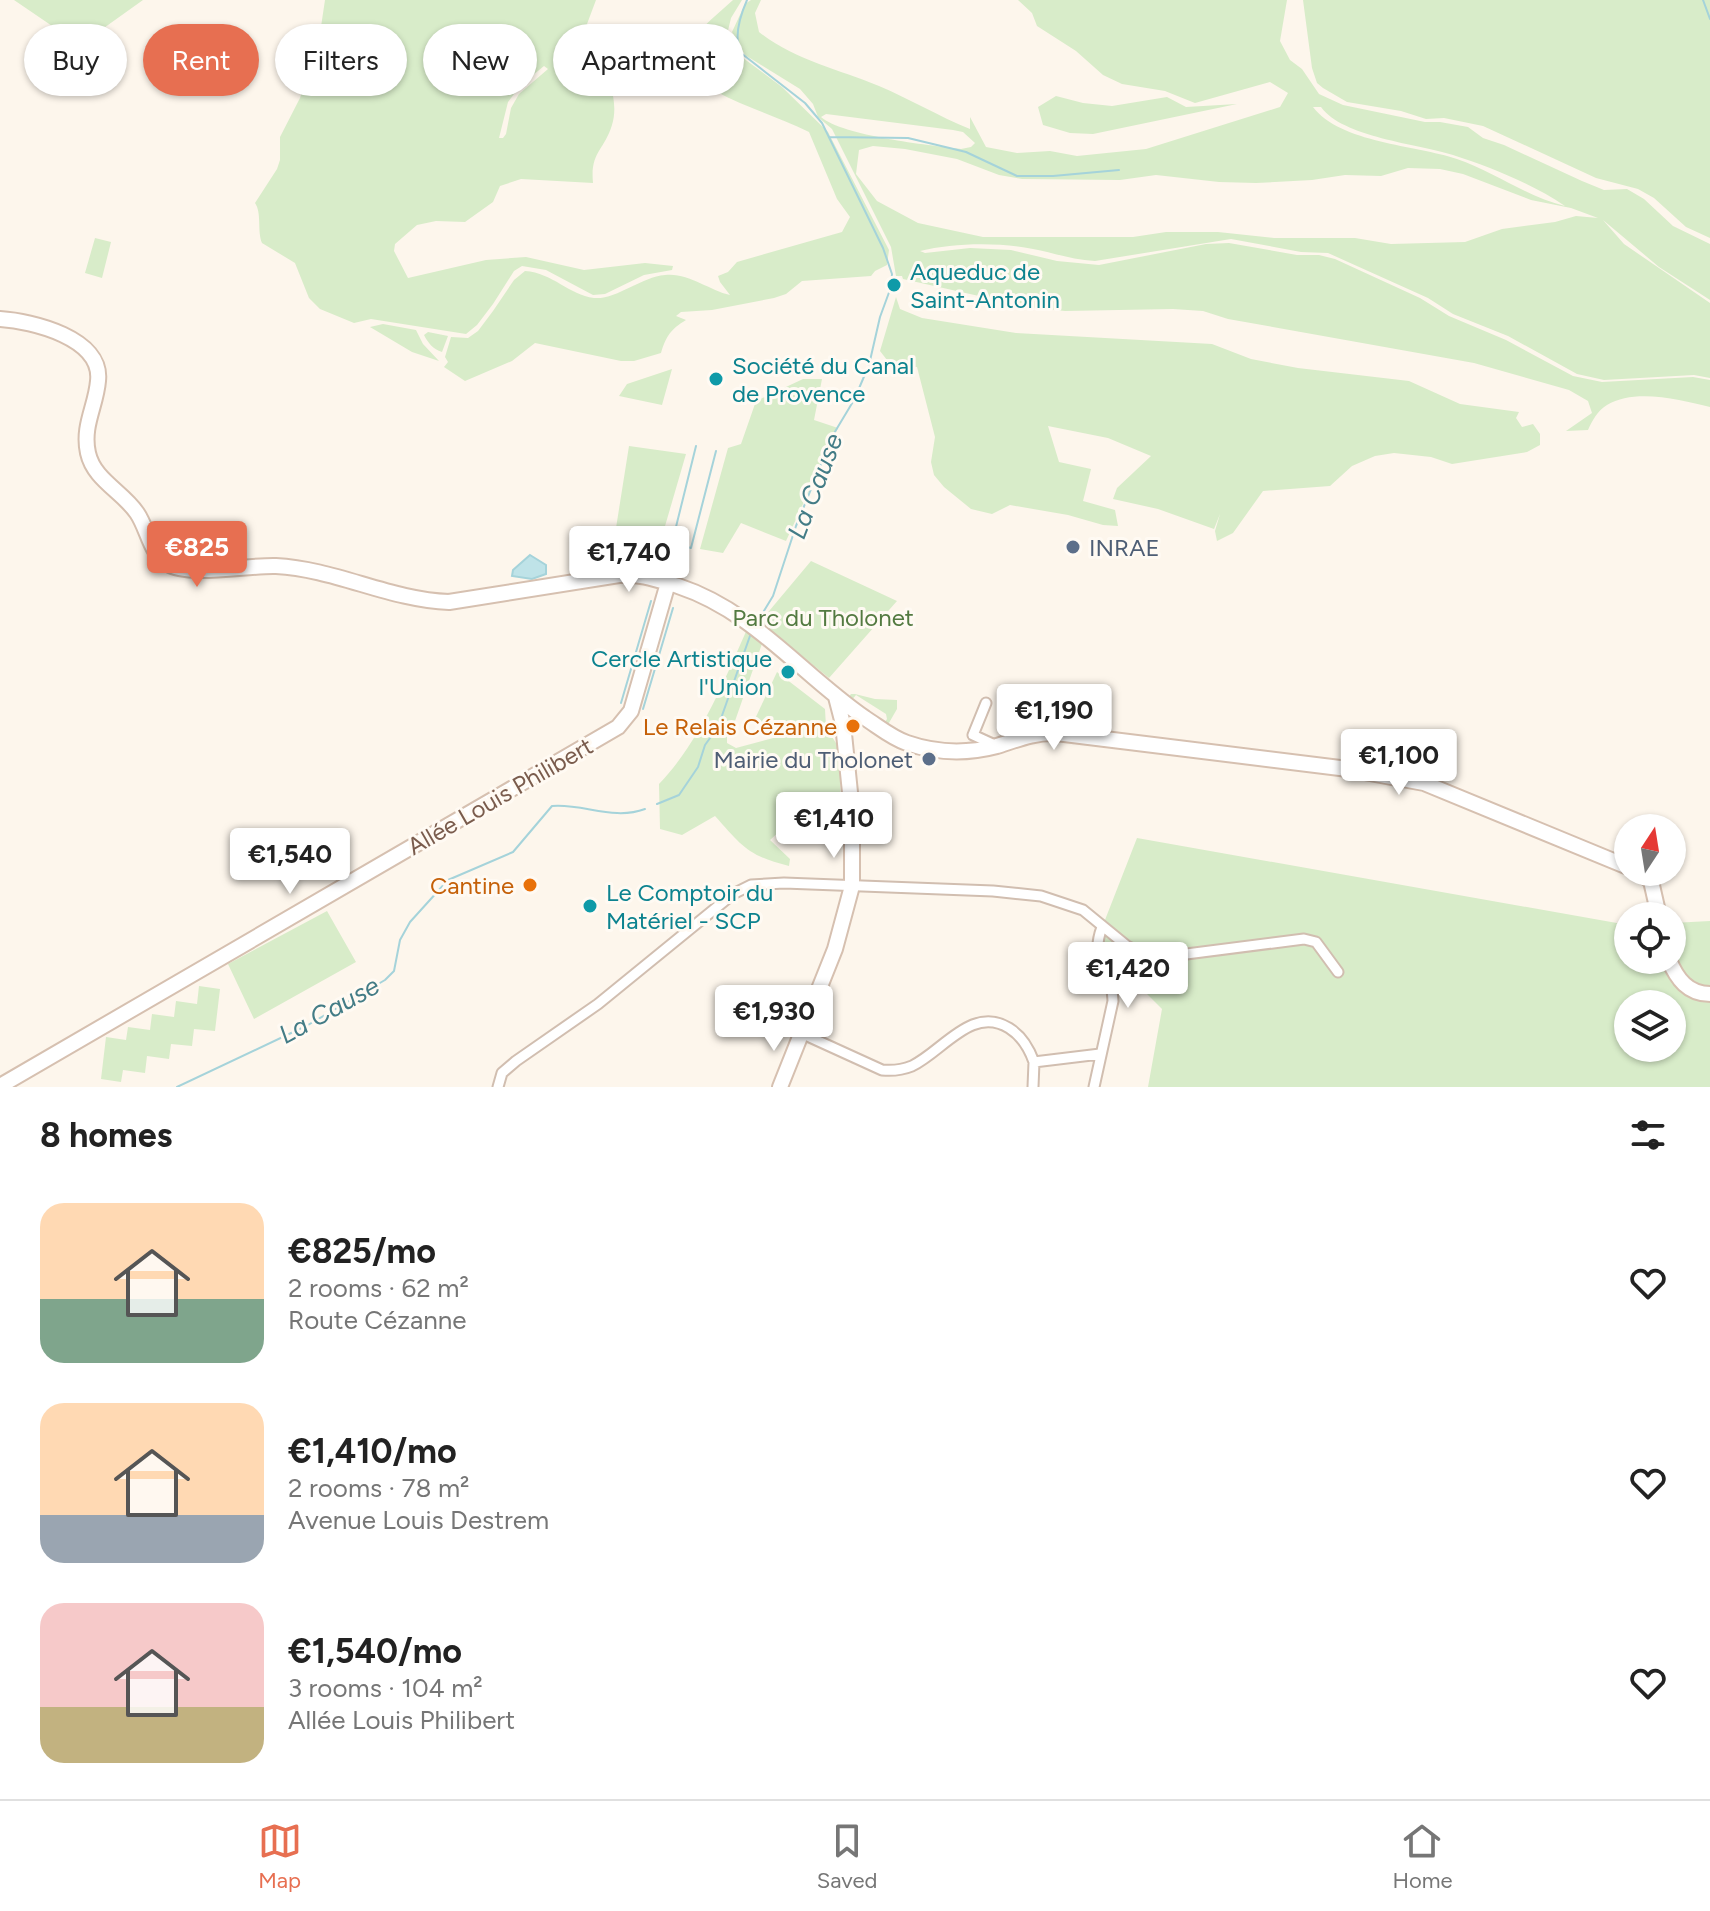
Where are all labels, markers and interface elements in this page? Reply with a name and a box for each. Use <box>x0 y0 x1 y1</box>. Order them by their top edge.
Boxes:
chip: Buy <box>24 24 127 96</box>
chip: Rent <box>143 24 259 96</box>
chip: Filters <box>275 24 407 96</box>
chip: New <box>423 24 537 96</box>
chip: Apartment <box>553 24 744 96</box>
place label: Aqueduc de Saint-Antonin <box>910 257 1060 314</box>
marker: Aqueduc de Saint-Antonin <box>885 276 903 294</box>
place label: Société du Canal de Provence <box>732 351 914 408</box>
marker: Société du Canal de Provence <box>707 370 725 388</box>
water label: La Cause <box>780 429 850 543</box>
pin: €825 <box>150 521 244 589</box>
pin: €1,740 <box>564 526 694 594</box>
text: €825 <box>165 531 229 563</box>
place label: INRAE <box>1089 533 1160 562</box>
text: €1,740 <box>587 536 671 568</box>
marker: INRAE <box>1064 538 1082 556</box>
park label: Parc du Tholonet <box>732 603 914 632</box>
place label: Cercle Artistique l'Union <box>591 644 772 701</box>
marker: Cercle Artistique l'Union <box>779 663 797 681</box>
pin: €1,190 <box>989 684 1119 752</box>
text: €1,190 <box>1015 694 1093 726</box>
place label: Le Relais Cézanne <box>643 712 837 741</box>
marker: Le Relais Cézanne <box>844 717 862 735</box>
pin: €1,100 <box>1334 729 1464 797</box>
street label: Allée Louis Philibert <box>402 731 598 861</box>
text: €1,100 <box>1359 739 1439 771</box>
place label: Mairie du Tholonet <box>713 745 913 774</box>
marker: Mairie du Tholonet <box>920 750 938 768</box>
pin: €1,410 <box>769 792 899 860</box>
text: €1,410 <box>794 802 874 834</box>
north arrow <box>1614 814 1686 886</box>
map controls <box>1614 814 1686 1062</box>
pin: €1,540 <box>225 828 355 896</box>
text: €1,540 <box>248 838 332 870</box>
place label: Cantine <box>430 871 514 900</box>
marker: Cantine <box>521 876 539 894</box>
place label: Le Comptoir du Matériel - SCP <box>606 878 773 935</box>
marker: Le Comptoir du Matériel - SCP <box>581 897 599 915</box>
button: locate <box>1614 902 1686 974</box>
pin: €1,420 <box>1063 942 1193 1010</box>
text: €1,420 <box>1086 952 1170 984</box>
water label: La Cause <box>273 969 385 1051</box>
pin: €1,930 <box>709 985 839 1053</box>
button: layers <box>1614 990 1686 1062</box>
text: €1,930 <box>733 995 815 1027</box>
icon: filters <box>1626 1113 1670 1157</box>
text: 8 homes <box>40 1115 172 1156</box>
text: €825/mo <box>288 1231 436 1272</box>
icon: home <box>104 1235 200 1331</box>
icon: heart <box>1626 1261 1670 1305</box>
text: 2 rooms · 62 m² <box>288 1272 469 1304</box>
text: Route Cézanne <box>288 1304 466 1336</box>
text: €1,410/mo <box>288 1431 457 1472</box>
icon: home <box>104 1435 200 1531</box>
icon: heart <box>1626 1461 1670 1505</box>
text: 2 rooms · 78 m² <box>288 1472 469 1504</box>
text: Avenue Louis Destrem <box>288 1504 549 1536</box>
text: €1,540/mo <box>288 1631 462 1672</box>
icon: home <box>104 1635 200 1731</box>
icon: heart <box>1626 1661 1670 1705</box>
text: 3 rooms · 104 m² <box>288 1672 483 1704</box>
text: Allée Louis Philibert <box>288 1704 515 1736</box>
tab: Map <box>258 1819 302 1894</box>
tab: Saved <box>817 1819 877 1894</box>
tab: Home <box>1392 1819 1452 1894</box>

